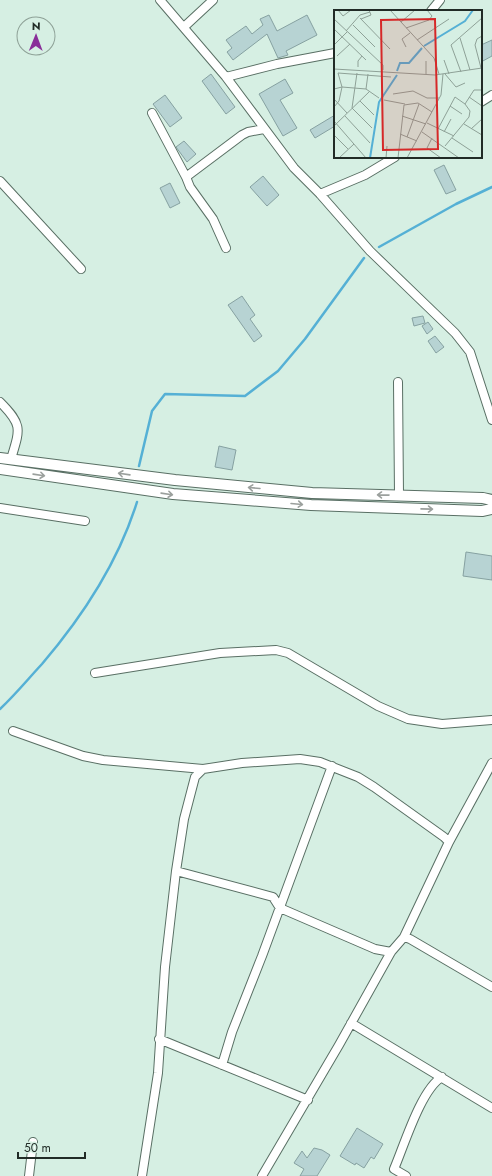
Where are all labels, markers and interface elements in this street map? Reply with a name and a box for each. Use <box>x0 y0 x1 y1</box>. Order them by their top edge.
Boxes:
inset map <box>334 10 482 158</box>
north arrow <box>16 16 56 56</box>
text: N <box>32 18 41 34</box>
one-way arrow <box>118 470 131 478</box>
one-way arrow <box>32 471 45 479</box>
one-way arrow <box>247 484 260 491</box>
one-way arrow <box>160 490 173 498</box>
one-way arrow <box>377 491 390 498</box>
one-way arrow <box>290 501 303 508</box>
one-way arrow <box>420 505 433 513</box>
scale bar <box>18 1134 85 1160</box>
text: 50 m <box>24 1139 51 1157</box>

